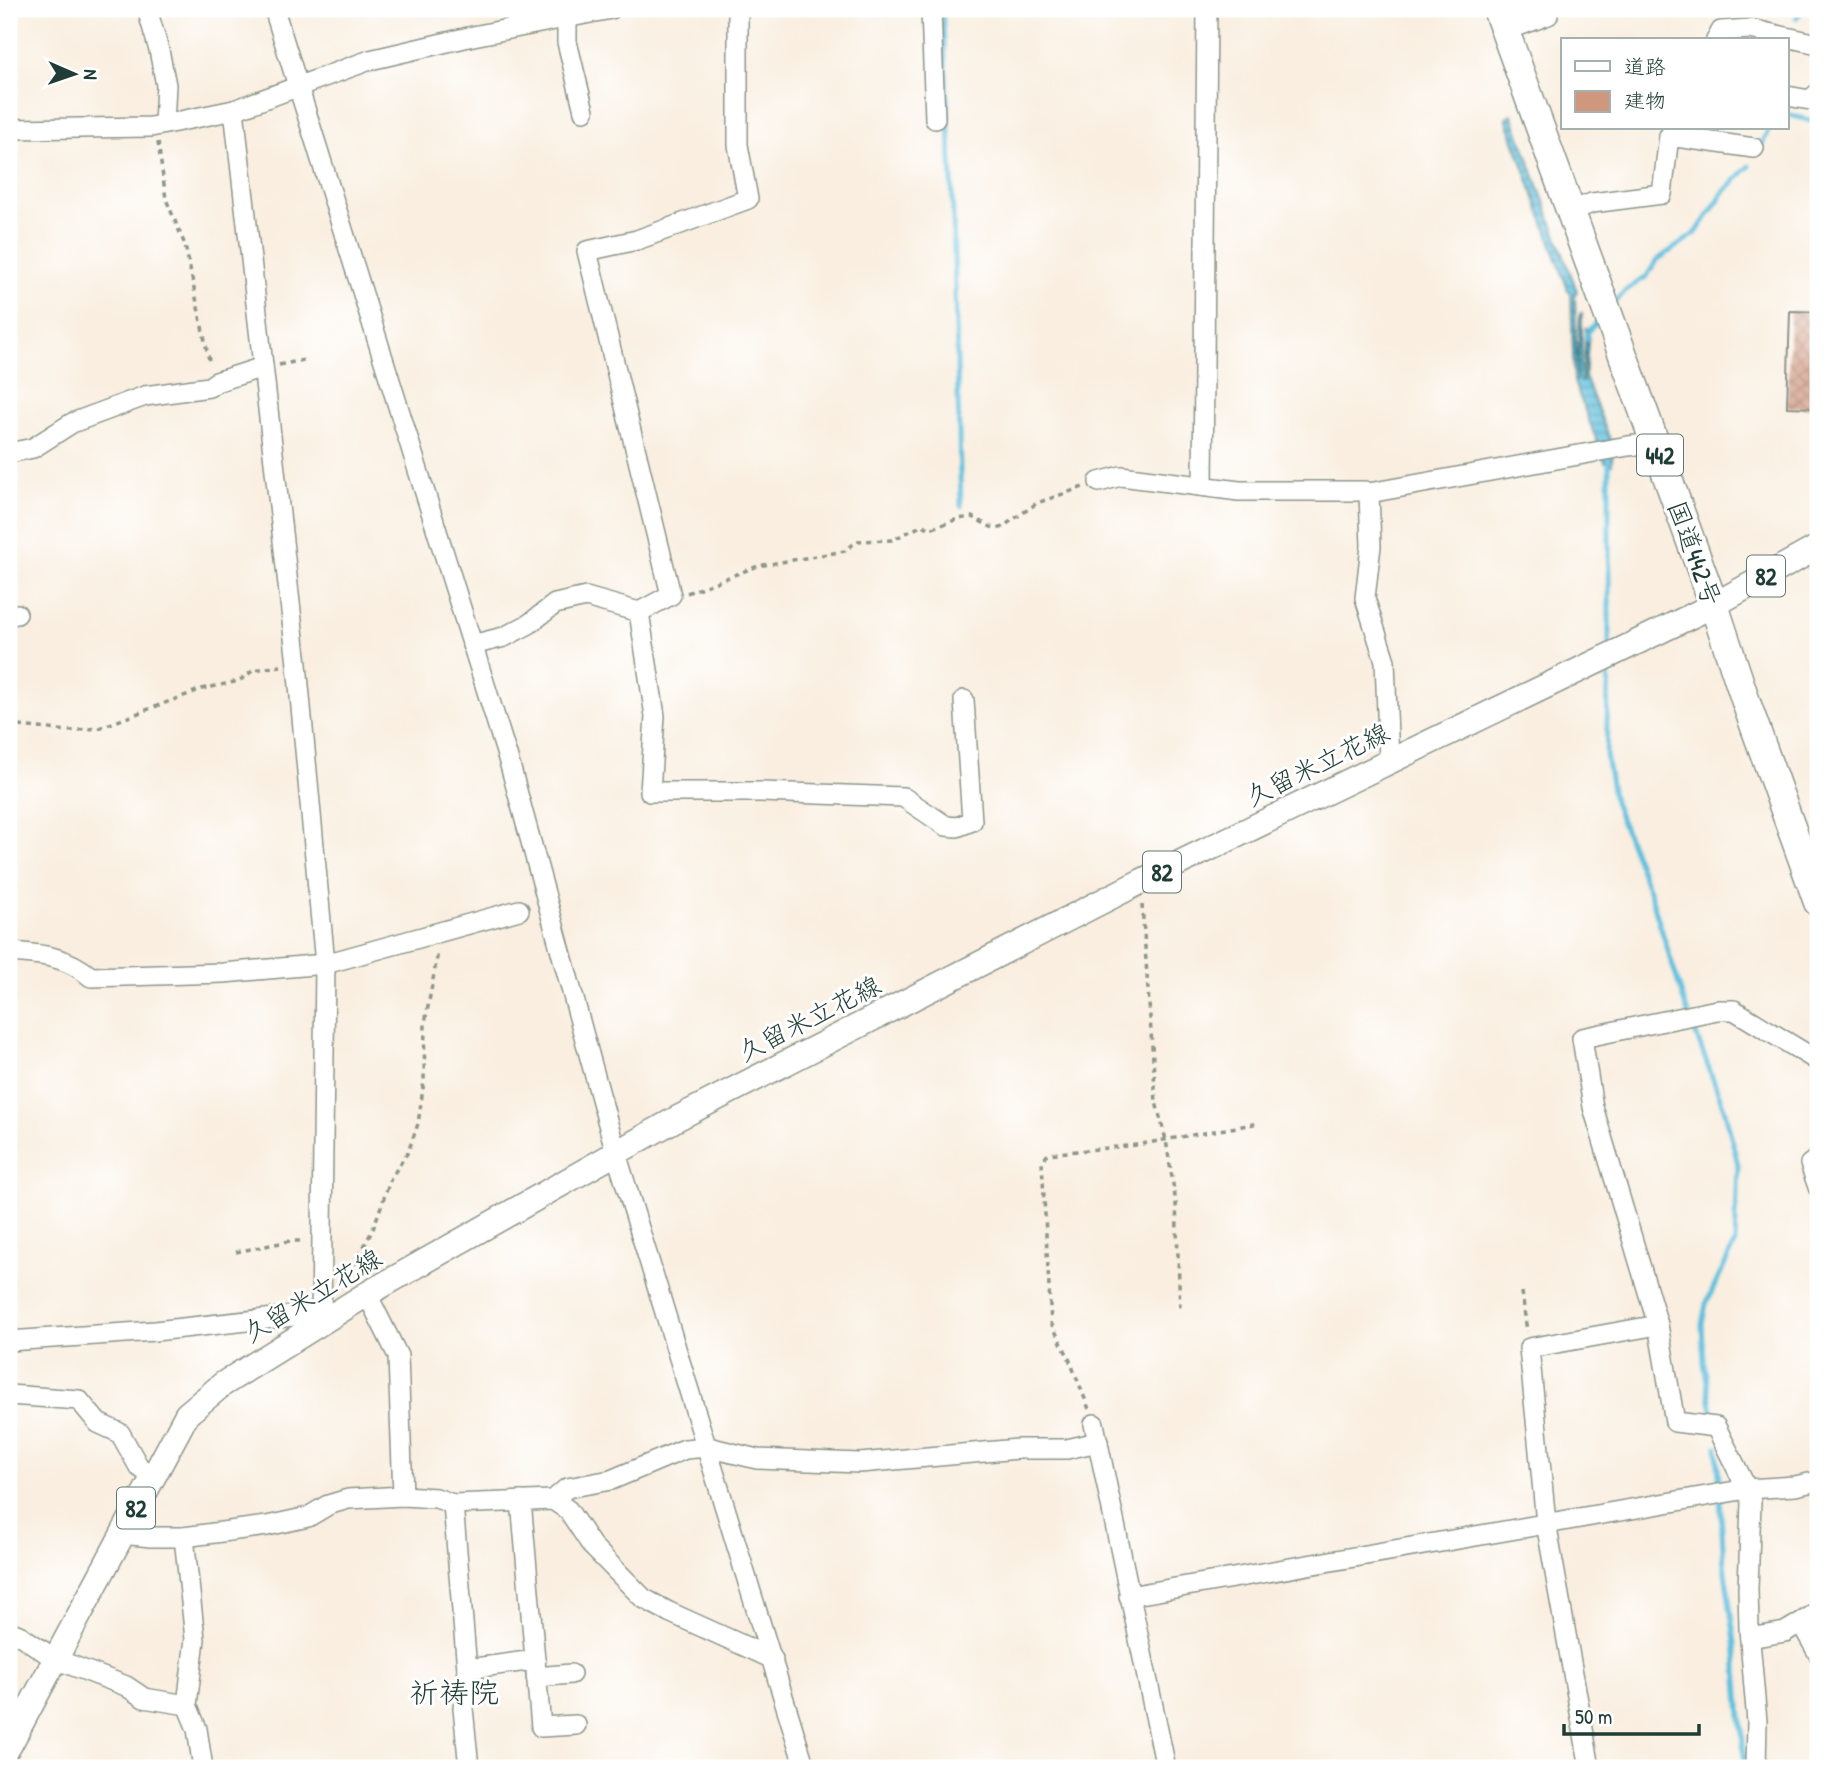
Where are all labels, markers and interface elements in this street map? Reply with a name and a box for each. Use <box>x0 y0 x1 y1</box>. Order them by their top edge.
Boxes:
north arrow <box>38 38 108 108</box>
legend <box>1561 38 1788 130</box>
text: 道路 <box>1624 52 1666 81</box>
text: N <box>78 69 104 80</box>
text: 建物 <box>1624 86 1666 115</box>
road number: 442 <box>1637 434 1683 476</box>
street label: 国道442号 <box>1660 495 1730 611</box>
road number: 82 <box>1747 556 1785 596</box>
street label: 久留米立花線 <box>1239 714 1395 814</box>
road number: 82 <box>1143 852 1181 892</box>
street label: 久留米立花線 <box>732 967 886 1069</box>
street label: 久留米立花線 <box>236 1240 388 1350</box>
road number: 82 <box>117 1488 155 1528</box>
district label: 祈祷院 <box>409 1672 499 1712</box>
scale bar <box>1564 1693 1699 1737</box>
text: 50 m <box>1575 1702 1612 1731</box>

